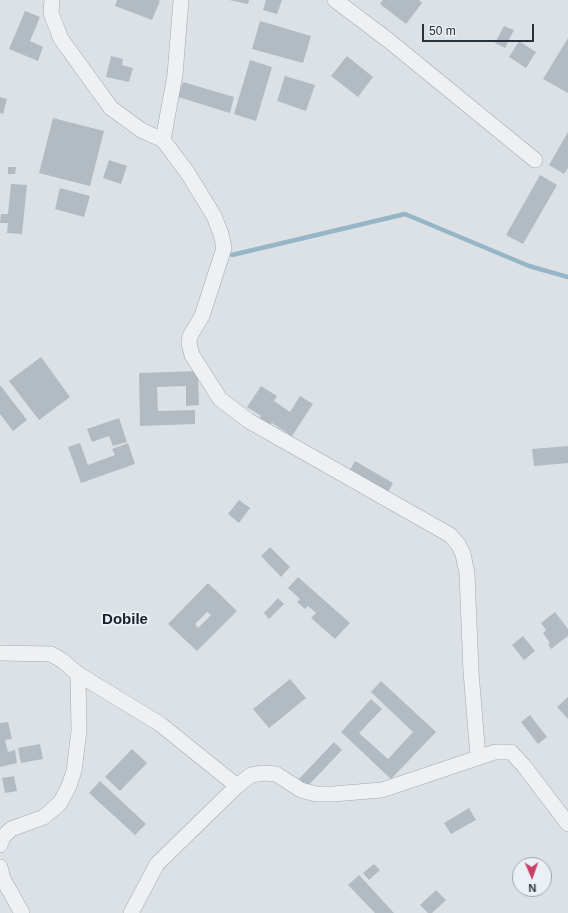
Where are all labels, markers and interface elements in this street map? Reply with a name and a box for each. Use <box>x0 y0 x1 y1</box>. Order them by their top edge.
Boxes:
scale bar <box>424 16 536 42</box>
text: 50 m <box>429 24 456 38</box>
district label: Dobile <box>102 611 148 629</box>
north arrow <box>512 857 552 897</box>
text: N <box>528 882 537 894</box>

